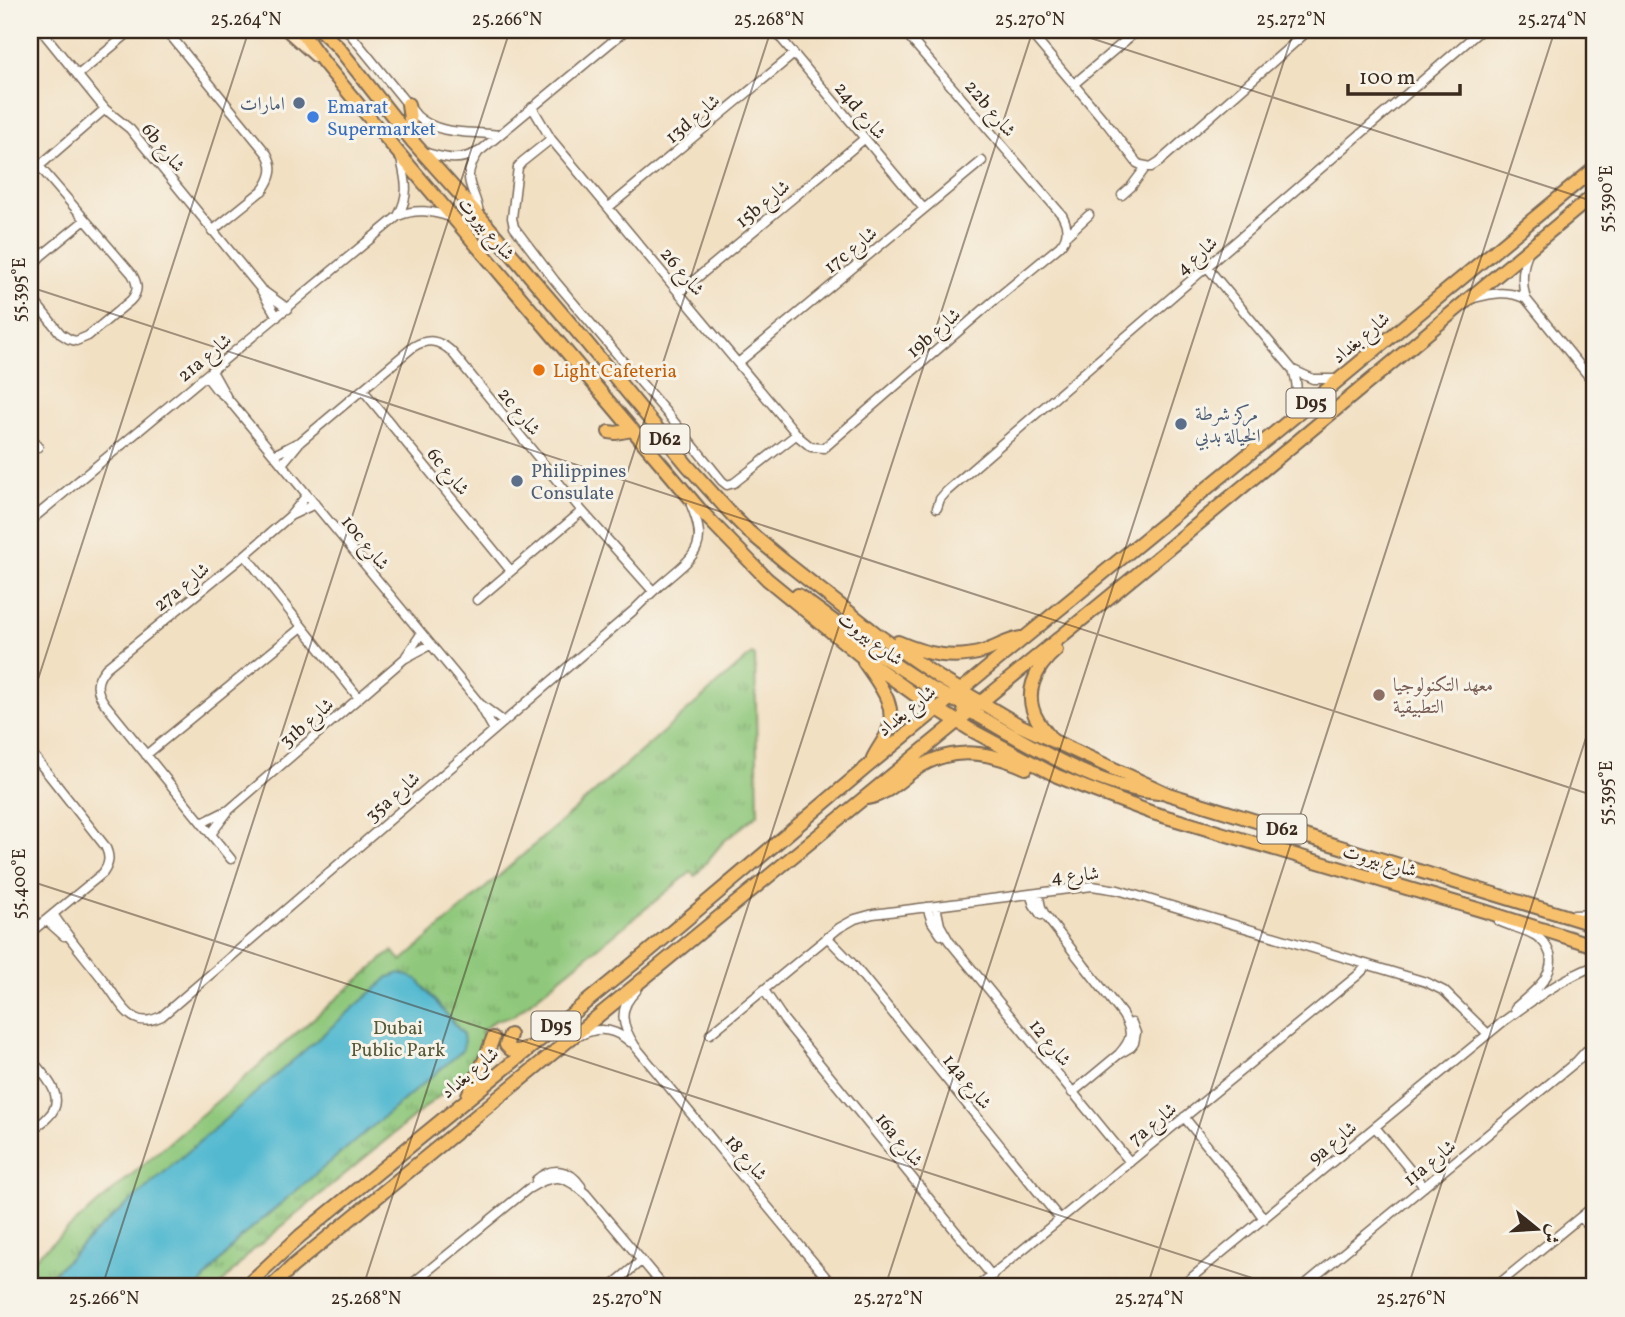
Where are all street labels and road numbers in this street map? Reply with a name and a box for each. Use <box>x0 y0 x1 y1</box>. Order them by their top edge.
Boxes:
street label: 22b شارع <box>957 75 1021 144</box>
street label: 24d شارع <box>827 77 891 147</box>
street label: 13d شارع <box>660 89 727 151</box>
street label: 6b شارع <box>134 118 190 179</box>
street label: 15b شارع <box>730 174 797 235</box>
street label: شارع بيروت <box>450 192 520 267</box>
street label: 17c شارع <box>819 221 884 281</box>
street label: شارع 4 <box>1171 231 1225 283</box>
street label: شارع 26 <box>653 242 710 303</box>
street label: 19b شارع <box>901 303 968 365</box>
street label: شارع بغداد <box>1327 306 1397 371</box>
street label: 21a شارع <box>172 328 239 390</box>
street label: 2c شارع <box>490 383 546 443</box>
road number: D95 <box>1286 388 1336 418</box>
road number: D62 <box>640 424 690 454</box>
street label: 6c شارع <box>419 443 475 502</box>
street label: 10c شارع <box>333 510 395 577</box>
street label: 27a شارع <box>149 557 216 619</box>
street label: شارع بيروت <box>831 606 908 674</box>
street label: شارع بغداد <box>872 680 943 744</box>
street label: 31b شارع <box>275 693 341 755</box>
street label: 35a شارع <box>360 766 427 829</box>
road number: D62 <box>1258 814 1306 844</box>
street label: شارع بيروت <box>1339 839 1420 886</box>
street label: شارع 4 <box>1050 861 1100 892</box>
road number: D95 <box>532 1012 580 1041</box>
street label: شارع 12 <box>1021 1014 1077 1073</box>
street label: شارع بغداد <box>436 1041 506 1106</box>
street label: 14a شارع <box>935 1049 997 1116</box>
street label: 7a شارع <box>1124 1097 1184 1153</box>
street label: 16a شارع <box>868 1108 928 1174</box>
street label: 9a شارع <box>1303 1116 1364 1172</box>
street label: شارع 18 <box>717 1129 773 1188</box>
street label: 11a شارع <box>1398 1134 1463 1194</box>

